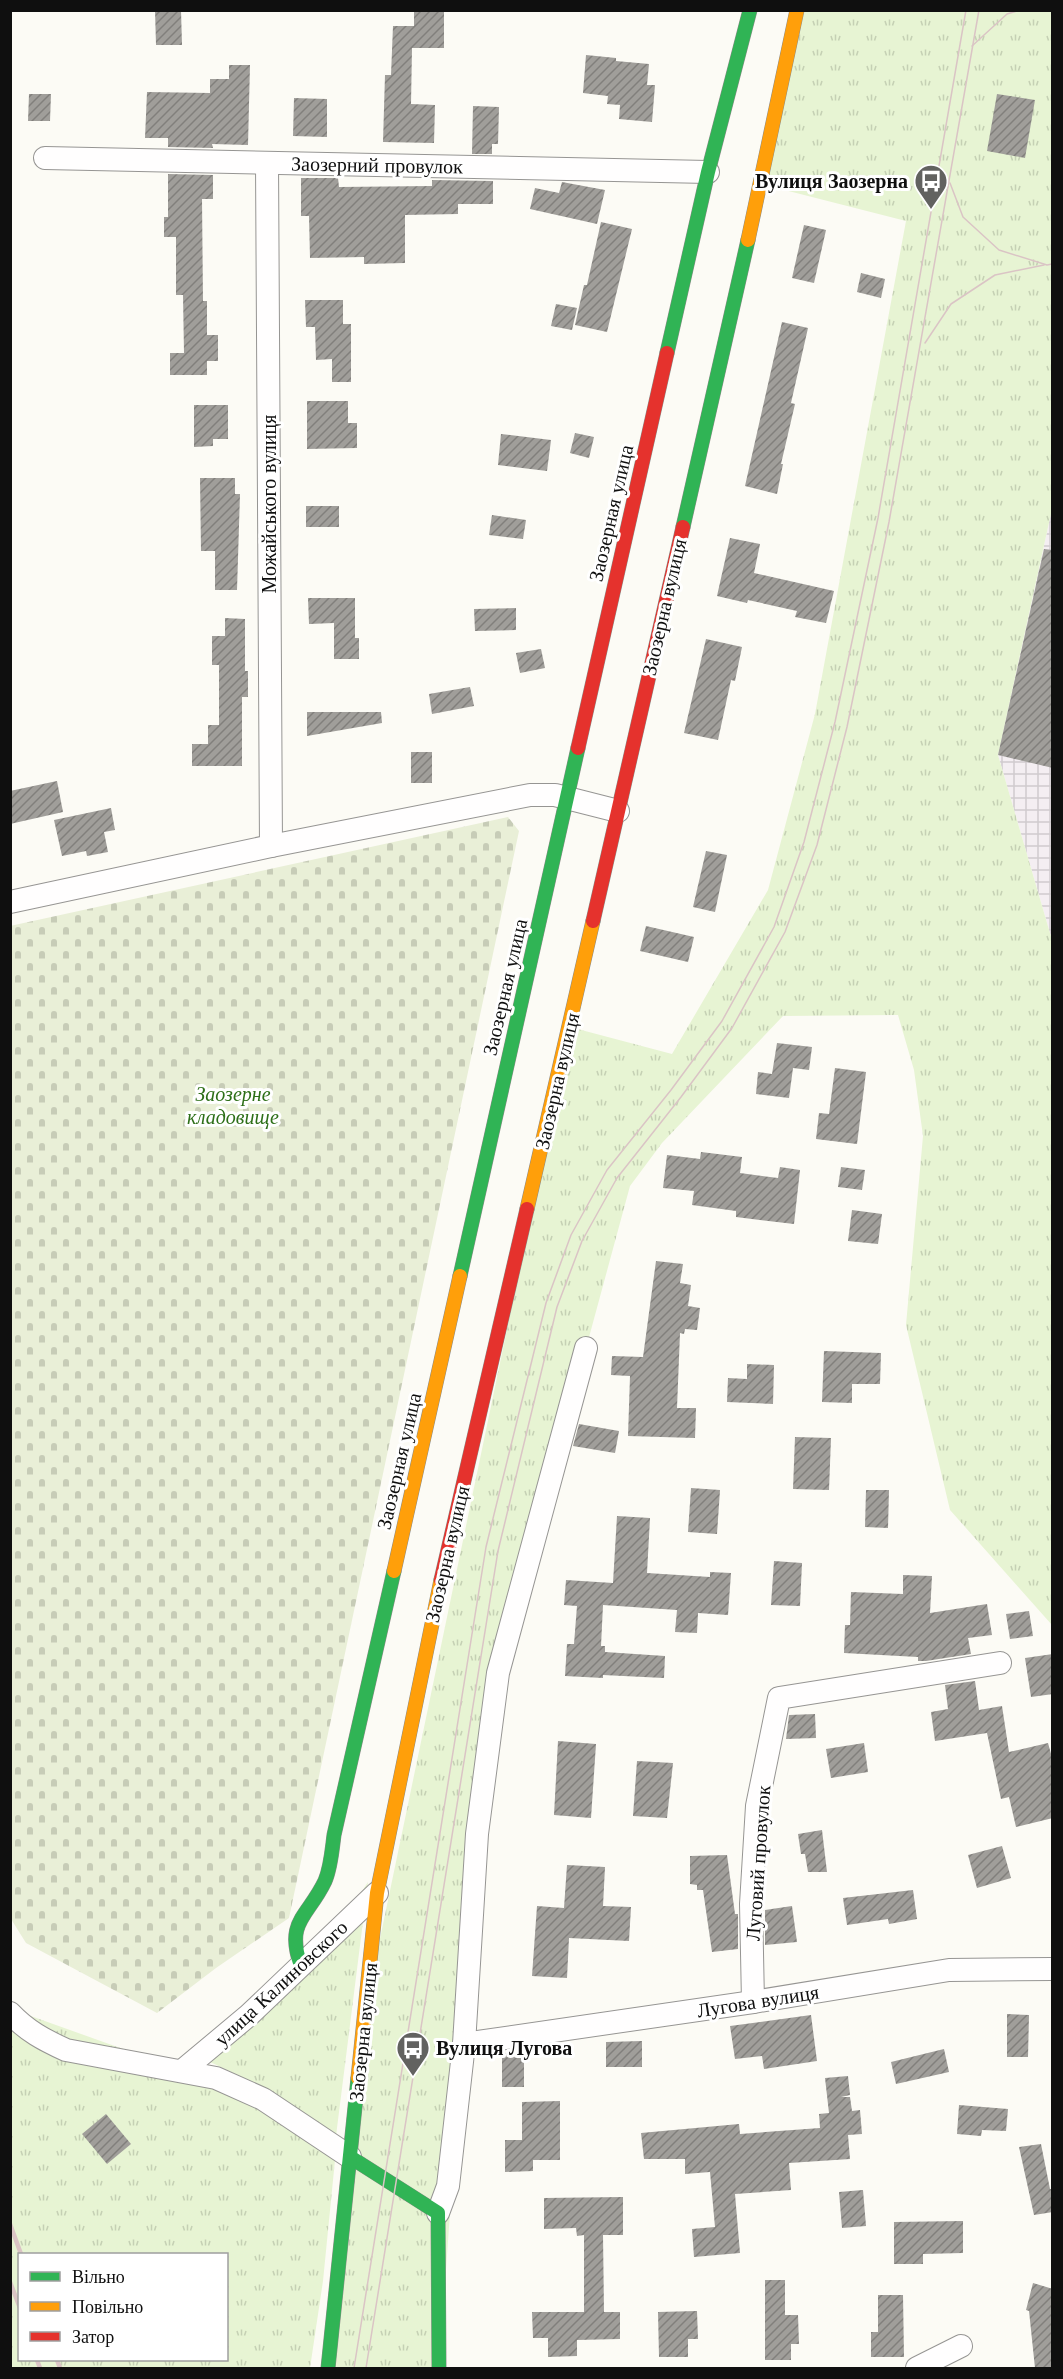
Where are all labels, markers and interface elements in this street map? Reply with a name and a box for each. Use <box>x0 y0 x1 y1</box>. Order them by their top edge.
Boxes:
street label: Заозерний провулок <box>291 152 463 179</box>
bus stop icon: Вулиця Заозерна <box>913 163 949 210</box>
place label: Вулиця Заозерна <box>755 169 908 193</box>
street label: Можайського вулиця <box>257 415 281 593</box>
street label: Заозерная улица <box>584 442 638 584</box>
street label: Заозерна вулиця <box>637 536 691 678</box>
street label: Заозерная улица <box>478 916 532 1058</box>
street label: Заозерна вулиця <box>530 1010 584 1152</box>
park label: Заозерне кладовище <box>187 1082 279 1129</box>
street label: Заозерная улица <box>372 1390 426 1532</box>
street label: Заозерна вулиця <box>420 1483 474 1625</box>
street label: Луговий провулок <box>741 1784 775 1941</box>
street label: улица Калиновского <box>209 1915 353 2051</box>
street label: Заозерна вулиця <box>344 1961 382 2103</box>
street label: Лугова вулиця <box>695 1980 821 2022</box>
bus stop icon: Вулиця Лугова <box>395 2030 431 2077</box>
place label: Вулиця Лугова <box>436 2036 572 2060</box>
legend <box>18 2253 228 2361</box>
text: Вільно <box>72 2266 125 2288</box>
text: Повільно <box>72 2296 143 2318</box>
text: Затор <box>72 2326 114 2348</box>

